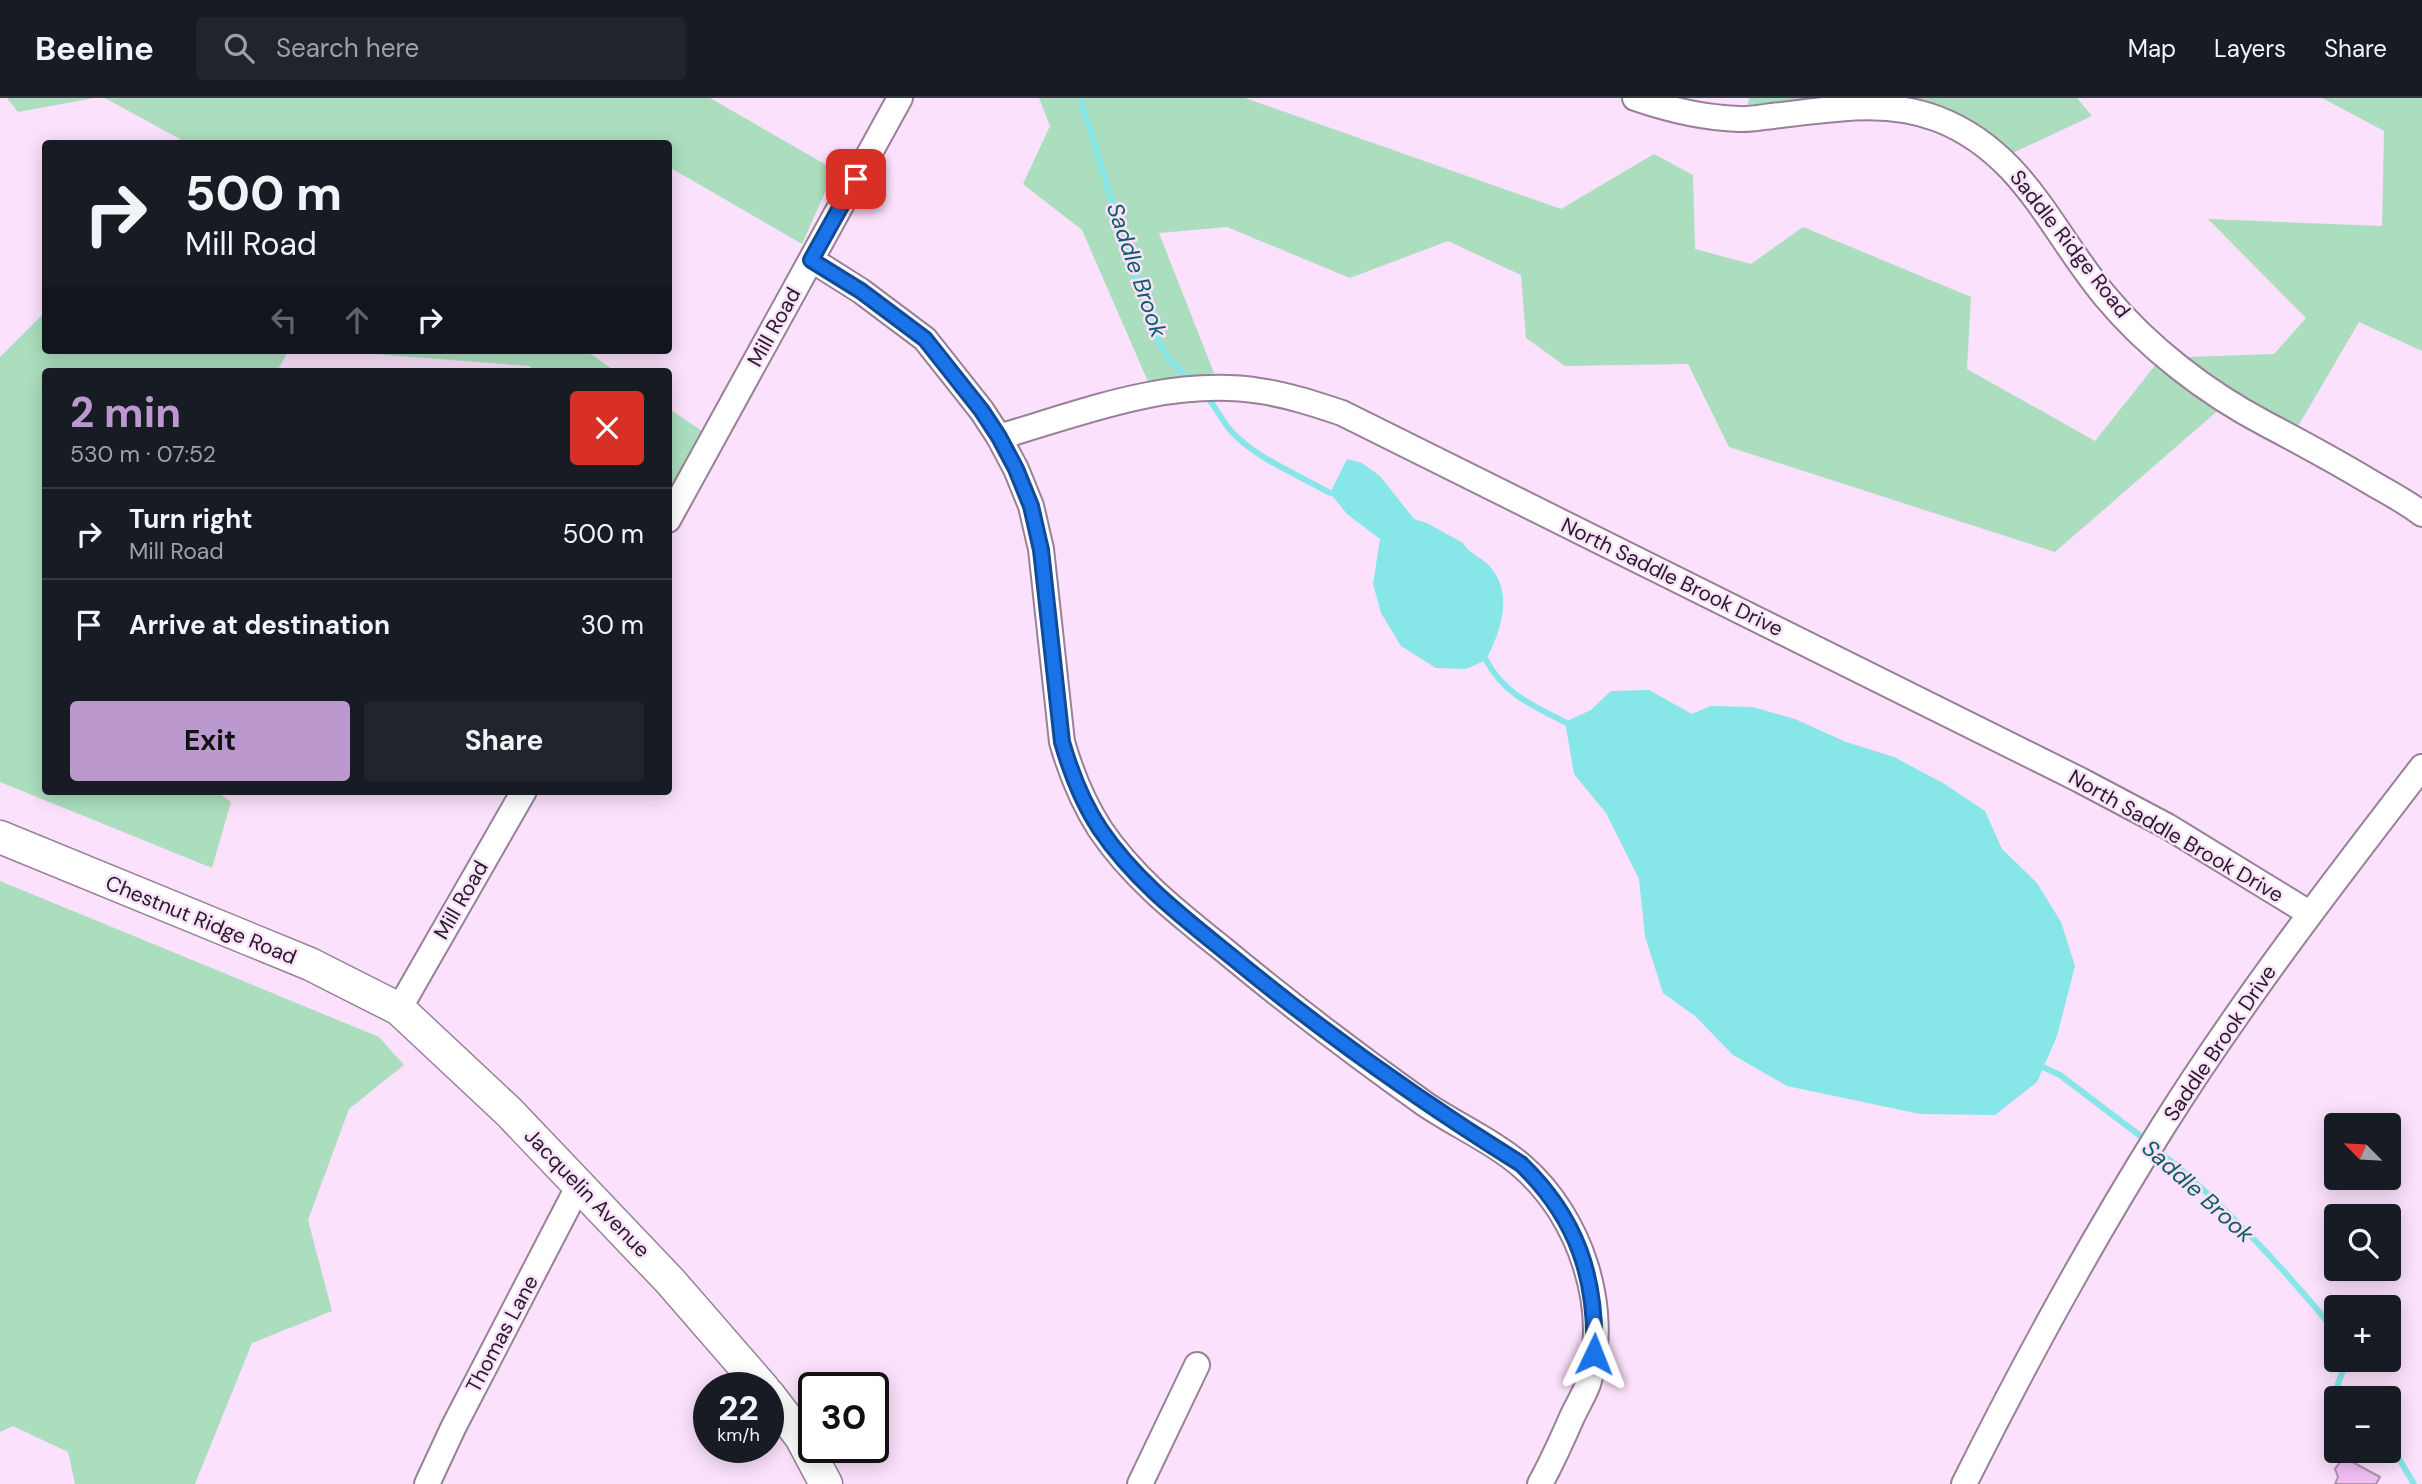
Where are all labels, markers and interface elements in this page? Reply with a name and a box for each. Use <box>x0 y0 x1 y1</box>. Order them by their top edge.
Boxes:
search box <box>196 17 686 80</box>
text: Beeline <box>35 27 154 70</box>
icon: search <box>220 29 258 67</box>
text: Search here <box>276 31 419 65</box>
text: Map <box>2128 33 2176 64</box>
text: Layers <box>2214 33 2286 64</box>
text: Share <box>2324 33 2387 64</box>
pin <box>826 149 886 209</box>
icon: arrive <box>837 160 875 198</box>
text: 500 m <box>185 161 342 225</box>
street label: Saddle Ridge Road <box>2003 164 2137 324</box>
icon: right <box>70 168 161 259</box>
water label: Saddle Brook <box>1100 199 1174 342</box>
text: Mill Road <box>185 223 317 265</box>
street label: Mill Road <box>741 282 807 372</box>
icon: left <box>265 301 303 339</box>
icon: ahead <box>338 301 376 339</box>
icon: right <box>411 301 449 339</box>
text: 2 min <box>70 385 181 440</box>
button: close <box>570 391 644 465</box>
text: 530 m · 07:52 <box>70 439 216 469</box>
text: Turn right <box>129 502 253 536</box>
street label: North Saddle Brook Drive <box>1556 511 1788 643</box>
icon: right <box>70 515 108 553</box>
text: 500 m <box>562 517 644 551</box>
text: Mill Road <box>129 536 224 566</box>
icon: arrive <box>70 606 108 644</box>
text: Arrive at destination <box>129 608 390 642</box>
text: 30 m <box>581 608 644 642</box>
button: Exit <box>70 701 350 781</box>
button: Share <box>364 701 644 781</box>
street label: North Saddle Brook Drive <box>2064 763 2289 909</box>
street label: Mill Road <box>427 856 495 944</box>
street label: Chestnut Ridge Road <box>101 869 301 971</box>
street label: Saddle Brook Drive <box>2157 959 2283 1127</box>
north arrow <box>2324 1113 2401 1190</box>
map controls <box>2324 1113 2401 1463</box>
street label: Jacquelin Avenue <box>518 1122 656 1264</box>
water label: Saddle Brook <box>2136 1133 2260 1249</box>
button: search <box>2324 1204 2401 1281</box>
street label: Thomas Lane <box>459 1270 545 1398</box>
button: + <box>2324 1295 2401 1372</box>
position arrow <box>1557 1317 1631 1391</box>
speed limit sign: 30 <box>798 1372 889 1463</box>
text: 22 <box>718 1385 759 1431</box>
button: − <box>2324 1386 2401 1463</box>
text: km/h <box>717 1423 760 1447</box>

